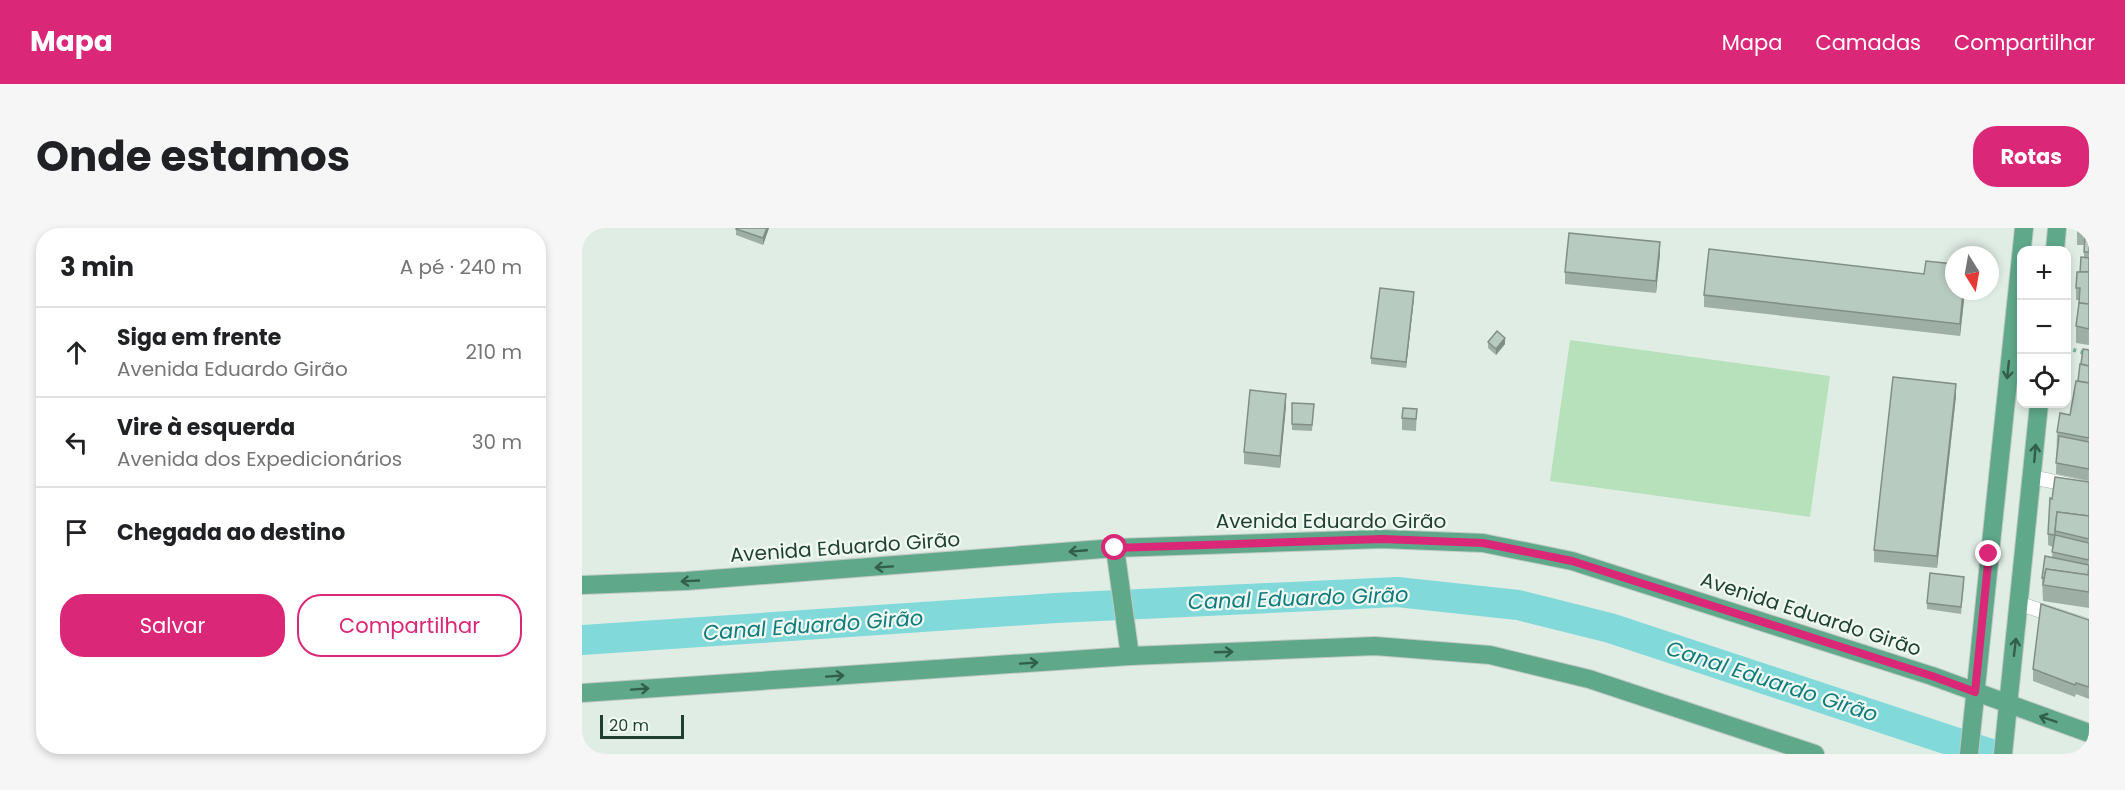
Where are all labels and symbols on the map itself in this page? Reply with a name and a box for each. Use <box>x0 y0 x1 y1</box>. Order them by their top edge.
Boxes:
north arrow <box>1945 246 1999 300</box>
one-way arrow <box>2002 359 2013 379</box>
one-way arrow <box>2030 443 2041 463</box>
street label: Avenida Eduardo Girão <box>1216 507 1446 535</box>
street label: Avenida Eduardo Girão <box>729 525 961 569</box>
route start <box>1101 534 1127 560</box>
route end <box>1975 540 2001 566</box>
one-way arrow <box>1069 546 1089 557</box>
one-way arrow <box>875 562 895 573</box>
street label: Avenida Eduardo Girão <box>1697 565 1925 663</box>
one-way arrow <box>680 575 700 586</box>
water label: Canal Eduardo Girão <box>1187 580 1409 616</box>
water label: Canal Eduardo Girão <box>702 603 924 647</box>
water label: Canal Eduardo Girão <box>1663 633 1881 729</box>
one-way arrow <box>2010 637 2021 657</box>
one-way arrow <box>1214 646 1234 658</box>
one-way arrow <box>1019 657 1039 668</box>
one-way arrow <box>824 670 844 681</box>
one-way arrow <box>630 683 650 694</box>
scale bar <box>600 712 684 739</box>
one-way arrow <box>2040 713 2058 724</box>

